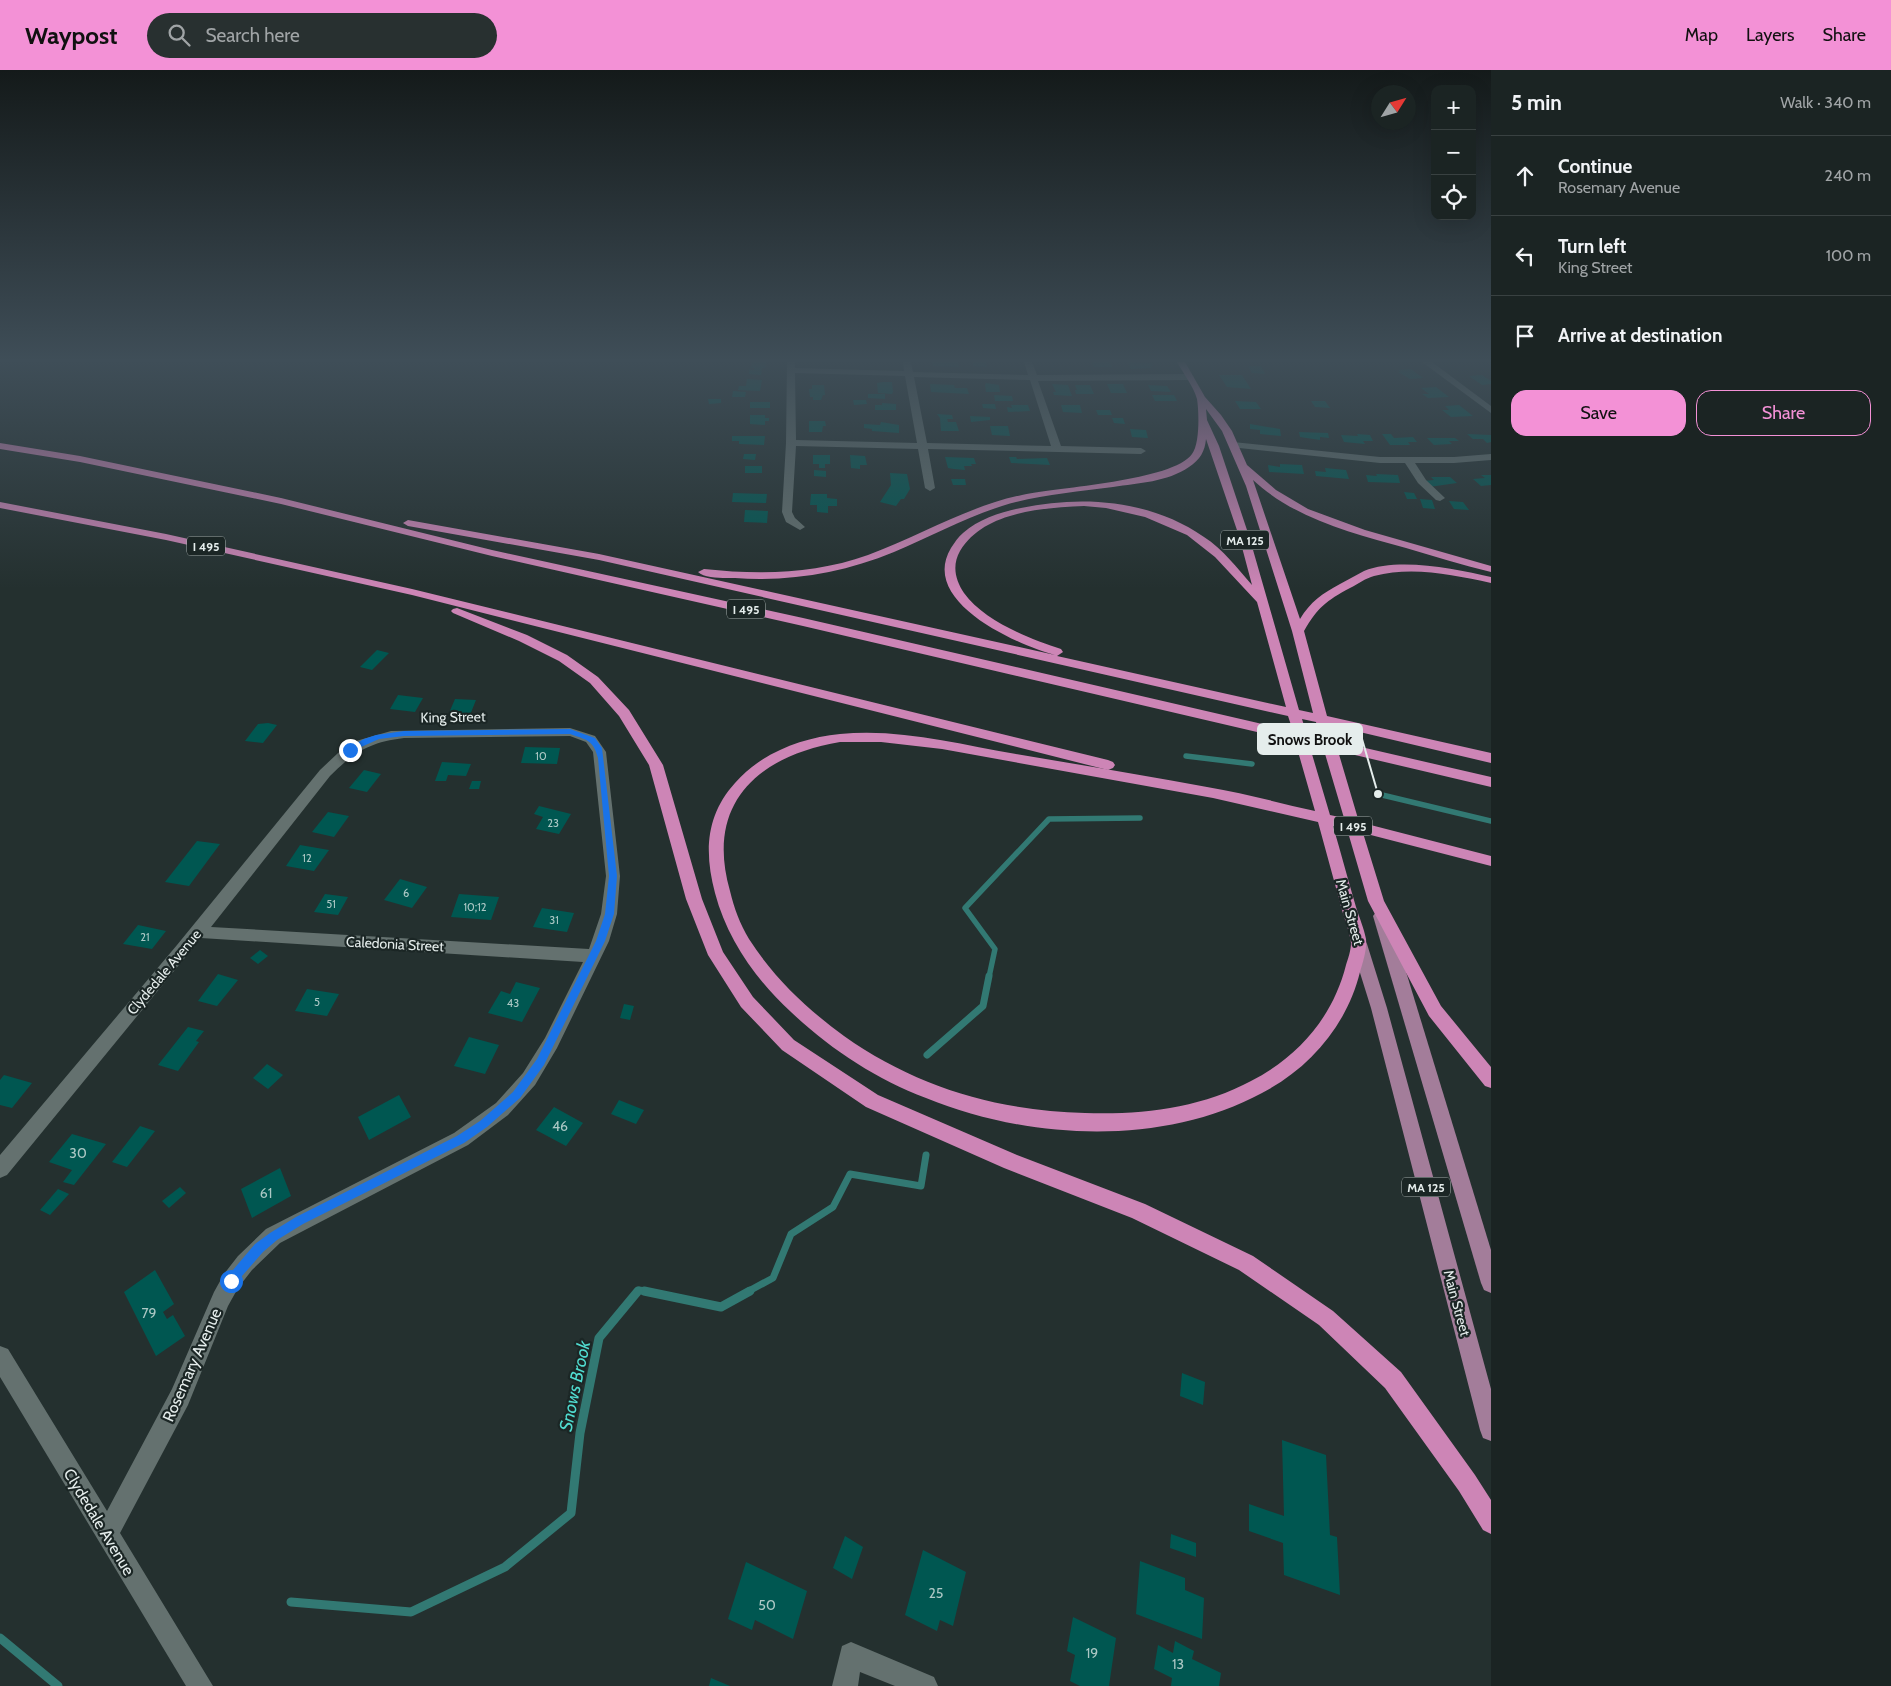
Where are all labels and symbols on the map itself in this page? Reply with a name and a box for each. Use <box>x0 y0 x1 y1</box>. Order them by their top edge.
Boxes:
north arrow <box>1371 85 1416 130</box>
road number: MA 125 <box>1221 530 1269 550</box>
road number: I 495 <box>187 536 225 556</box>
road number: I 495 <box>727 600 765 618</box>
street label: King Street <box>420 707 486 727</box>
callout: Snows Brook <box>1258 724 1362 754</box>
text: Snows Brook <box>1268 731 1353 749</box>
route end <box>339 739 362 762</box>
house number: 10 <box>535 749 547 763</box>
house number: 23 <box>547 816 559 830</box>
road number: I 495 <box>1334 816 1372 836</box>
house number: 12 <box>302 851 312 865</box>
street label: Main Street <box>1332 877 1368 947</box>
house number: 6 <box>403 886 409 900</box>
house number: 51 <box>326 897 336 911</box>
house number: 10;12 <box>464 900 487 914</box>
house number: 31 <box>549 913 559 927</box>
street label: Clydedale Avenue <box>123 926 205 1018</box>
house number: 21 <box>140 930 150 944</box>
street label: Caledonia Street <box>346 932 445 956</box>
house number: 5 <box>314 995 320 1009</box>
house number: 43 <box>507 996 519 1010</box>
house number: 46 <box>552 1117 568 1135</box>
house number: 30 <box>69 1144 87 1162</box>
road number: MA 125 <box>1402 1178 1450 1196</box>
house number: 61 <box>260 1184 272 1202</box>
street label: Main Street <box>1440 1268 1475 1338</box>
route start <box>220 1270 243 1293</box>
house number: 79 <box>142 1304 157 1322</box>
street label: Rosemary Avenue <box>158 1305 226 1425</box>
water label: Snows Brook <box>555 1337 596 1433</box>
street label: Clydedale Avenue <box>60 1465 138 1579</box>
house number: 25 <box>929 1584 943 1602</box>
house number: 50 <box>758 1596 776 1614</box>
house number: 19 <box>1086 1644 1098 1662</box>
house number: 13 <box>1172 1655 1184 1673</box>

